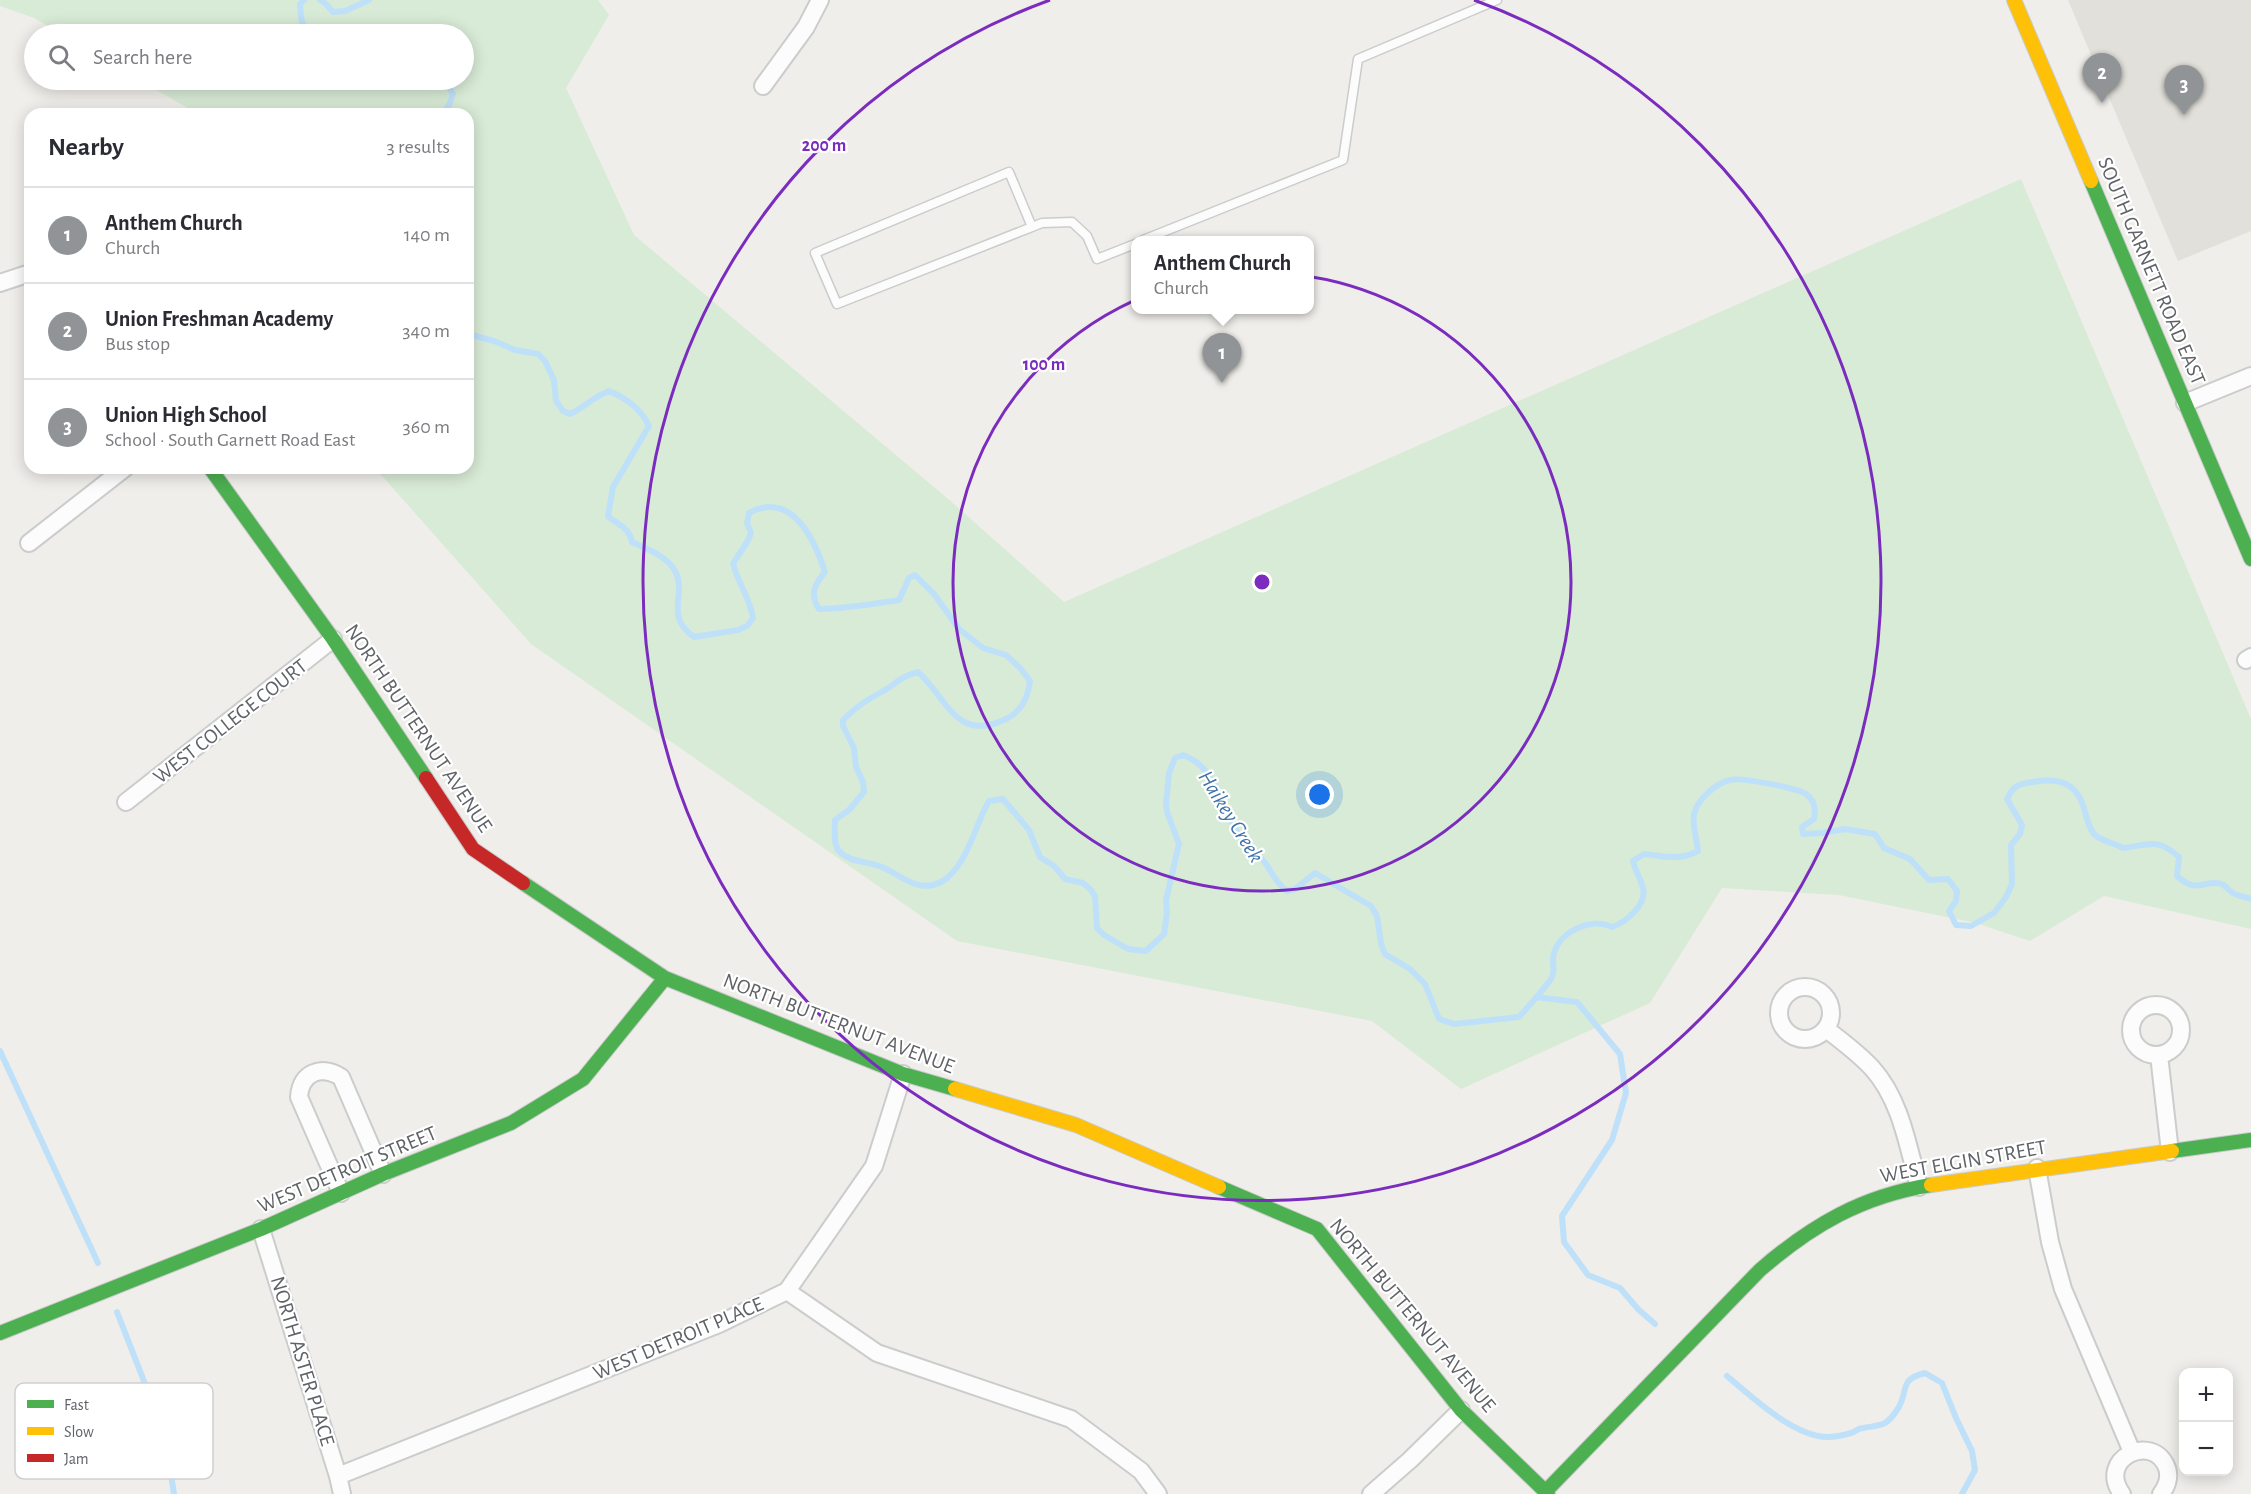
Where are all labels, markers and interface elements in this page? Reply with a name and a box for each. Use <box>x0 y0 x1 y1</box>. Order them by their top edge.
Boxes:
search box <box>24 24 474 90</box>
icon: search <box>45 41 78 74</box>
text: Search here <box>93 46 192 68</box>
pin: 2 <box>2082 54 2122 103</box>
pin: 3 <box>2164 66 2204 115</box>
text: Nearby <box>48 134 124 160</box>
text: 3 results <box>386 137 450 157</box>
text: 200 m <box>802 137 846 155</box>
street label: SOUTH GARNETT ROAD EAST <box>2094 154 2209 388</box>
text: Anthem Church <box>105 212 243 234</box>
text: 1 <box>64 225 71 245</box>
text: 140 m <box>404 225 450 245</box>
popup <box>1131 236 1314 314</box>
text: Church <box>105 238 160 258</box>
text: Anthem Church <box>1154 252 1291 274</box>
text: Church <box>1154 278 1209 298</box>
text: Union Freshman Academy <box>105 308 333 330</box>
text: 2 <box>63 321 72 341</box>
text: 340 m <box>402 321 450 341</box>
text: Bus stop <box>105 334 170 354</box>
pin: 1 <box>1202 334 1242 383</box>
text: 100 m <box>1023 356 1065 374</box>
text: Union High School <box>105 404 267 426</box>
text: 3 <box>63 417 72 437</box>
text: 360 m <box>403 417 450 437</box>
text: School · South Garnett Road East <box>105 430 355 450</box>
centre of rings <box>1252 572 1272 592</box>
street label: NORTH BUTTERNUT AVENUE <box>341 621 496 836</box>
street label: WEST COLLEGE COURT <box>150 655 311 788</box>
water label: Haikey Creek <box>1194 767 1268 866</box>
your location <box>1305 780 1334 809</box>
street label: NORTH BUTTERNUT AVENUE <box>720 970 957 1077</box>
street label: WEST DETROIT STREET <box>255 1122 440 1217</box>
street label: WEST ELGIN STREET <box>1878 1137 2048 1186</box>
street label: NORTH BUTTERNUT AVENUE <box>1326 1214 1500 1416</box>
street label: NORTH ASTER PLACE <box>267 1274 338 1448</box>
street label: WEST DETROIT PLACE <box>590 1293 766 1384</box>
map controls <box>2179 1368 2233 1476</box>
button: + <box>2179 1368 2233 1422</box>
legend <box>15 1383 213 1479</box>
text: Fast <box>64 1397 89 1413</box>
button: − <box>2179 1422 2233 1476</box>
text: Slow <box>64 1424 94 1440</box>
text: Jam <box>64 1451 89 1467</box>

